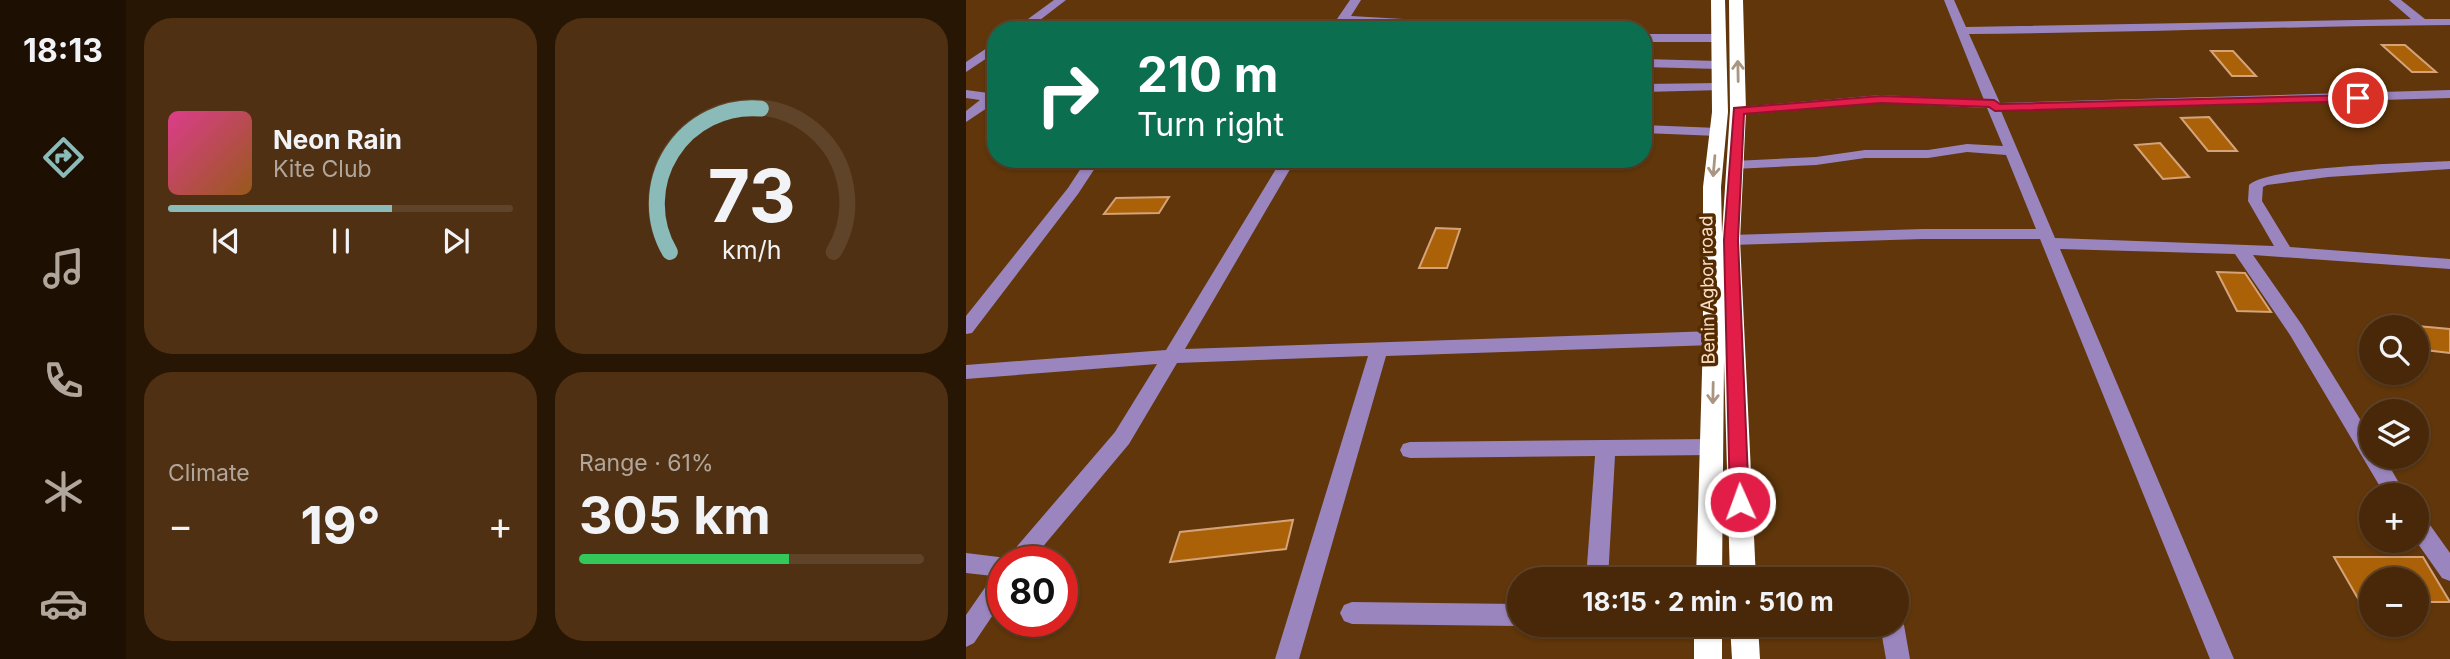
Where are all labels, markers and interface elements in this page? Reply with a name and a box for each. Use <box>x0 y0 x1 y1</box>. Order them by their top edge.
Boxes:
text: 18:13 <box>23 31 103 70</box>
text: 210 m <box>1137 45 1278 104</box>
icon: right <box>1022 49 1113 140</box>
one-way arrow <box>1731 59 1744 82</box>
pin <box>2328 68 2388 128</box>
icon: arrive <box>2339 79 2377 117</box>
text: Turn right <box>1137 105 1284 144</box>
text: Neon Rain <box>273 124 402 155</box>
icon: directions <box>39 133 88 182</box>
text: 73 <box>707 151 796 240</box>
one-way arrow <box>1708 154 1721 177</box>
text: Kite Club <box>273 155 372 183</box>
street label: Benin Agbor road <box>1695 215 1719 365</box>
icon: previous <box>207 222 245 260</box>
icon: pause <box>322 222 360 260</box>
icon: next <box>437 222 475 260</box>
text: km/h <box>722 235 781 265</box>
icon: music <box>39 244 88 293</box>
map controls <box>2359 315 2429 637</box>
button: search <box>2359 315 2429 385</box>
icon: phone <box>39 356 88 405</box>
one-way arrow <box>1706 382 1720 405</box>
button: layers <box>2359 399 2429 469</box>
text: Range · 61% <box>579 449 713 477</box>
text: Climate <box>168 459 250 487</box>
position arrow <box>1703 465 1777 539</box>
icon: climate <box>39 467 88 516</box>
button: + <box>2359 483 2429 553</box>
text: 305 km <box>579 484 771 547</box>
text: 19° <box>300 494 381 557</box>
text: − <box>168 502 193 548</box>
text: + <box>488 502 513 548</box>
speed limit sign: 80 <box>987 546 1078 637</box>
button: − <box>2359 567 2429 637</box>
icon: car <box>39 579 88 628</box>
text: 18:15 · 2 min · 510 m <box>1582 586 1834 617</box>

